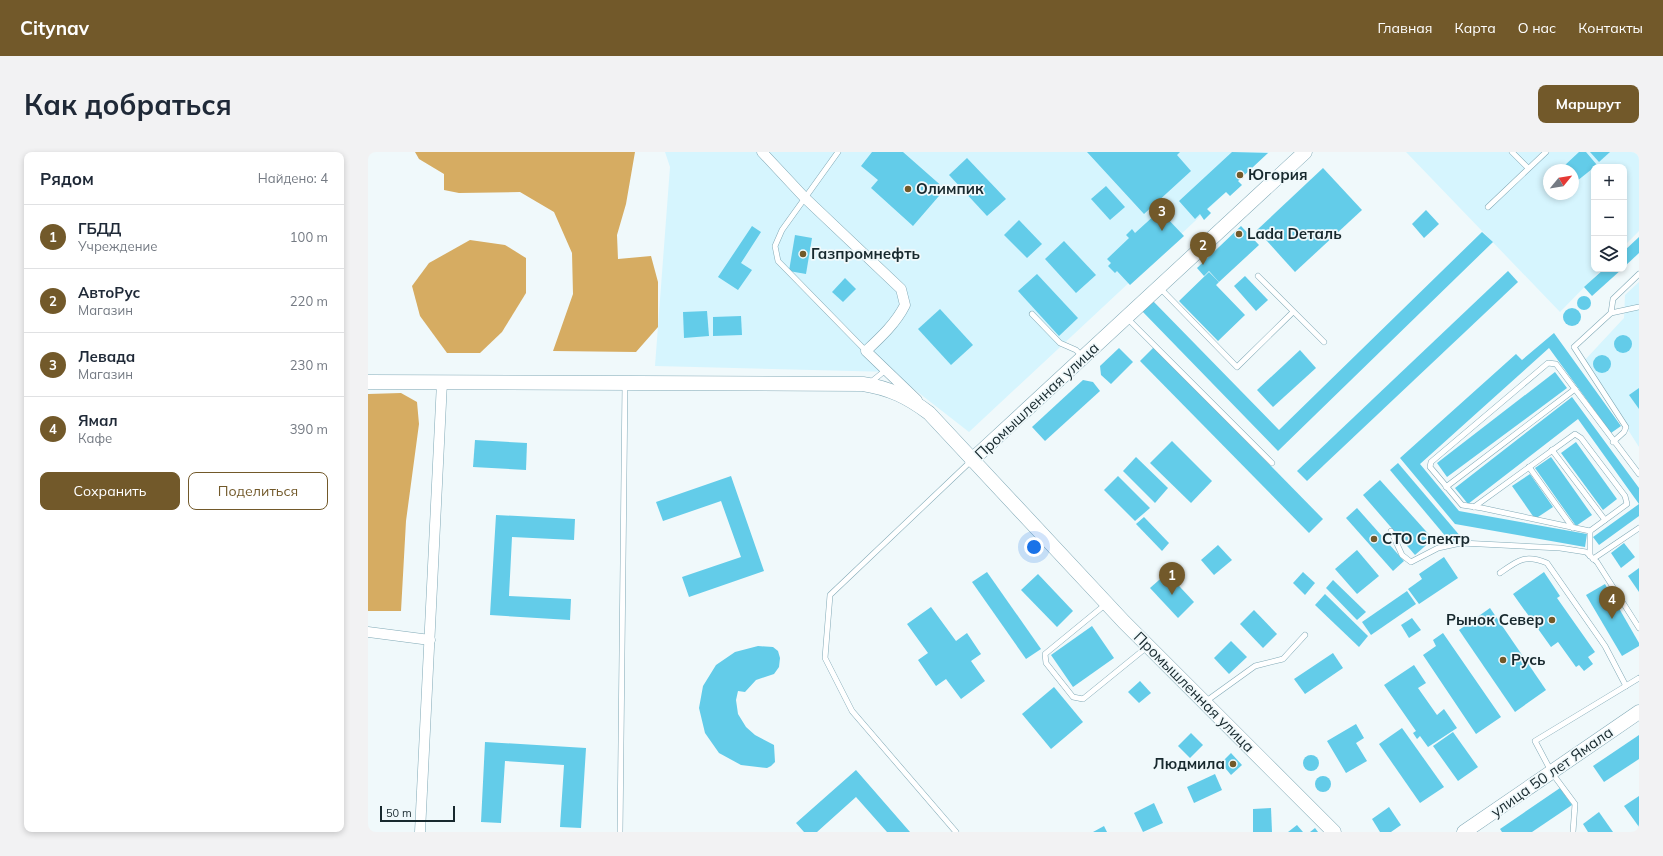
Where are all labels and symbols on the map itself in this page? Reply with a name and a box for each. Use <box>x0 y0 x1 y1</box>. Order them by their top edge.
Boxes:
north arrow <box>1543 164 1579 200</box>
place label: Югория <box>1248 165 1308 184</box>
marker: Югория <box>1235 170 1245 180</box>
place label: Олимпик <box>916 179 984 198</box>
marker: Олимпик <box>903 184 913 194</box>
pin: 3 <box>1149 198 1175 231</box>
place label: Lada Dеталь <box>1247 224 1342 243</box>
marker: Lada Dеталь <box>1234 229 1244 239</box>
pin: 2 <box>1190 232 1216 265</box>
place label: Газпромнефть <box>811 244 920 263</box>
marker: Газпромнефть <box>798 249 808 259</box>
street label: Промышленная улица <box>971 338 1103 463</box>
place label: СТО Спектр <box>1382 529 1470 548</box>
marker: СТО Спектр <box>1369 534 1379 544</box>
your location <box>1024 537 1044 557</box>
pin: 1 <box>1159 562 1185 595</box>
pin: 4 <box>1599 586 1625 619</box>
place label: Рынок Север <box>1446 610 1544 629</box>
marker: Рынок Север <box>1547 615 1557 625</box>
street label: Промышленная улица <box>1130 627 1259 756</box>
place label: Русь <box>1511 650 1546 669</box>
marker: Русь <box>1498 655 1508 665</box>
street label: улица 50 лет Ямала <box>1487 722 1617 821</box>
place label: Людмила <box>1153 754 1225 773</box>
marker: Людмила <box>1228 759 1238 769</box>
scale bar <box>380 804 455 823</box>

